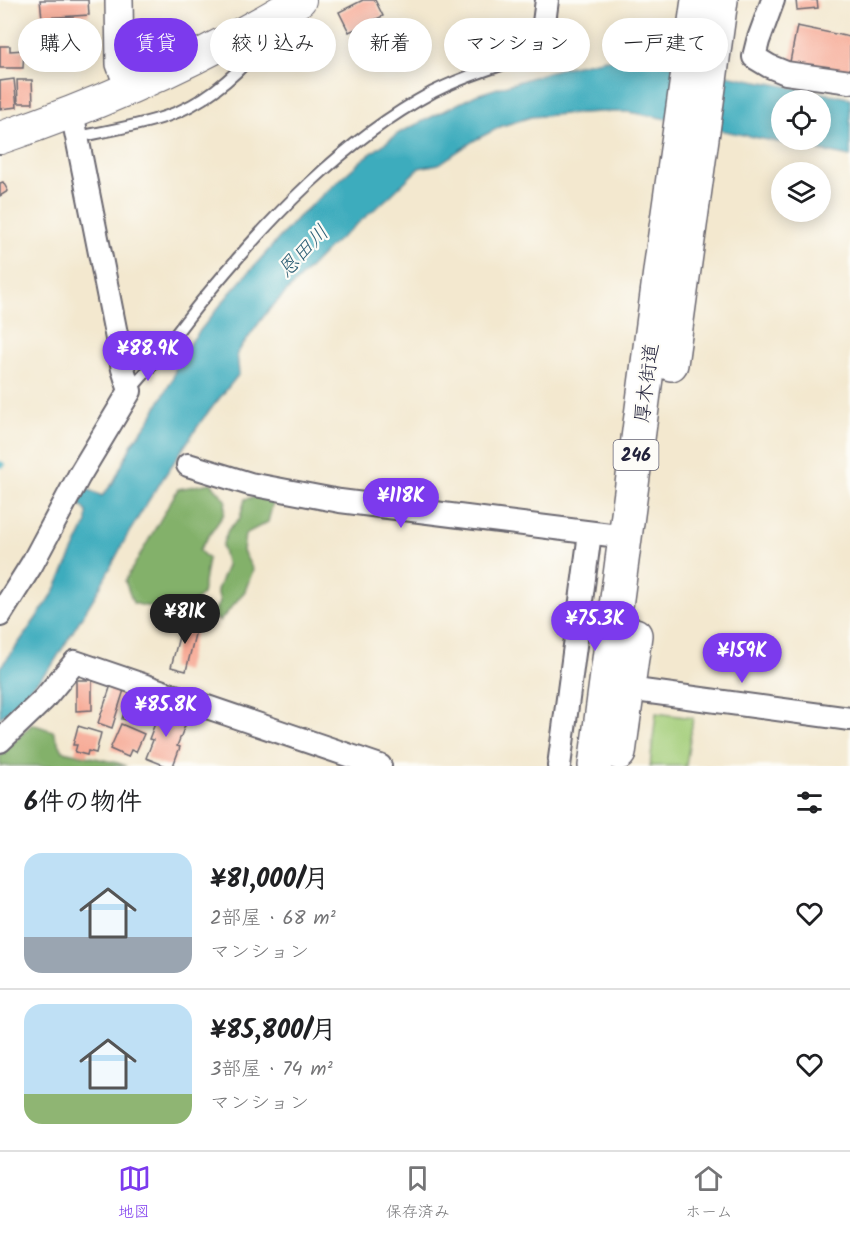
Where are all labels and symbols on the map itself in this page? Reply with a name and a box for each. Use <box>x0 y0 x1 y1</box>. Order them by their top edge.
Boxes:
water label: 恩田川 <box>270 218 338 286</box>
pin: ¥88.9K <box>99 331 197 382</box>
street label: 厚木街道 <box>627 342 669 425</box>
road number: 246 <box>614 440 658 470</box>
pin: ¥118K <box>359 478 443 529</box>
pin: ¥81K <box>149 594 221 645</box>
pin: ¥75.3K <box>546 601 644 652</box>
pin: ¥159K <box>700 633 784 684</box>
pin: ¥85.8K <box>117 687 215 738</box>

